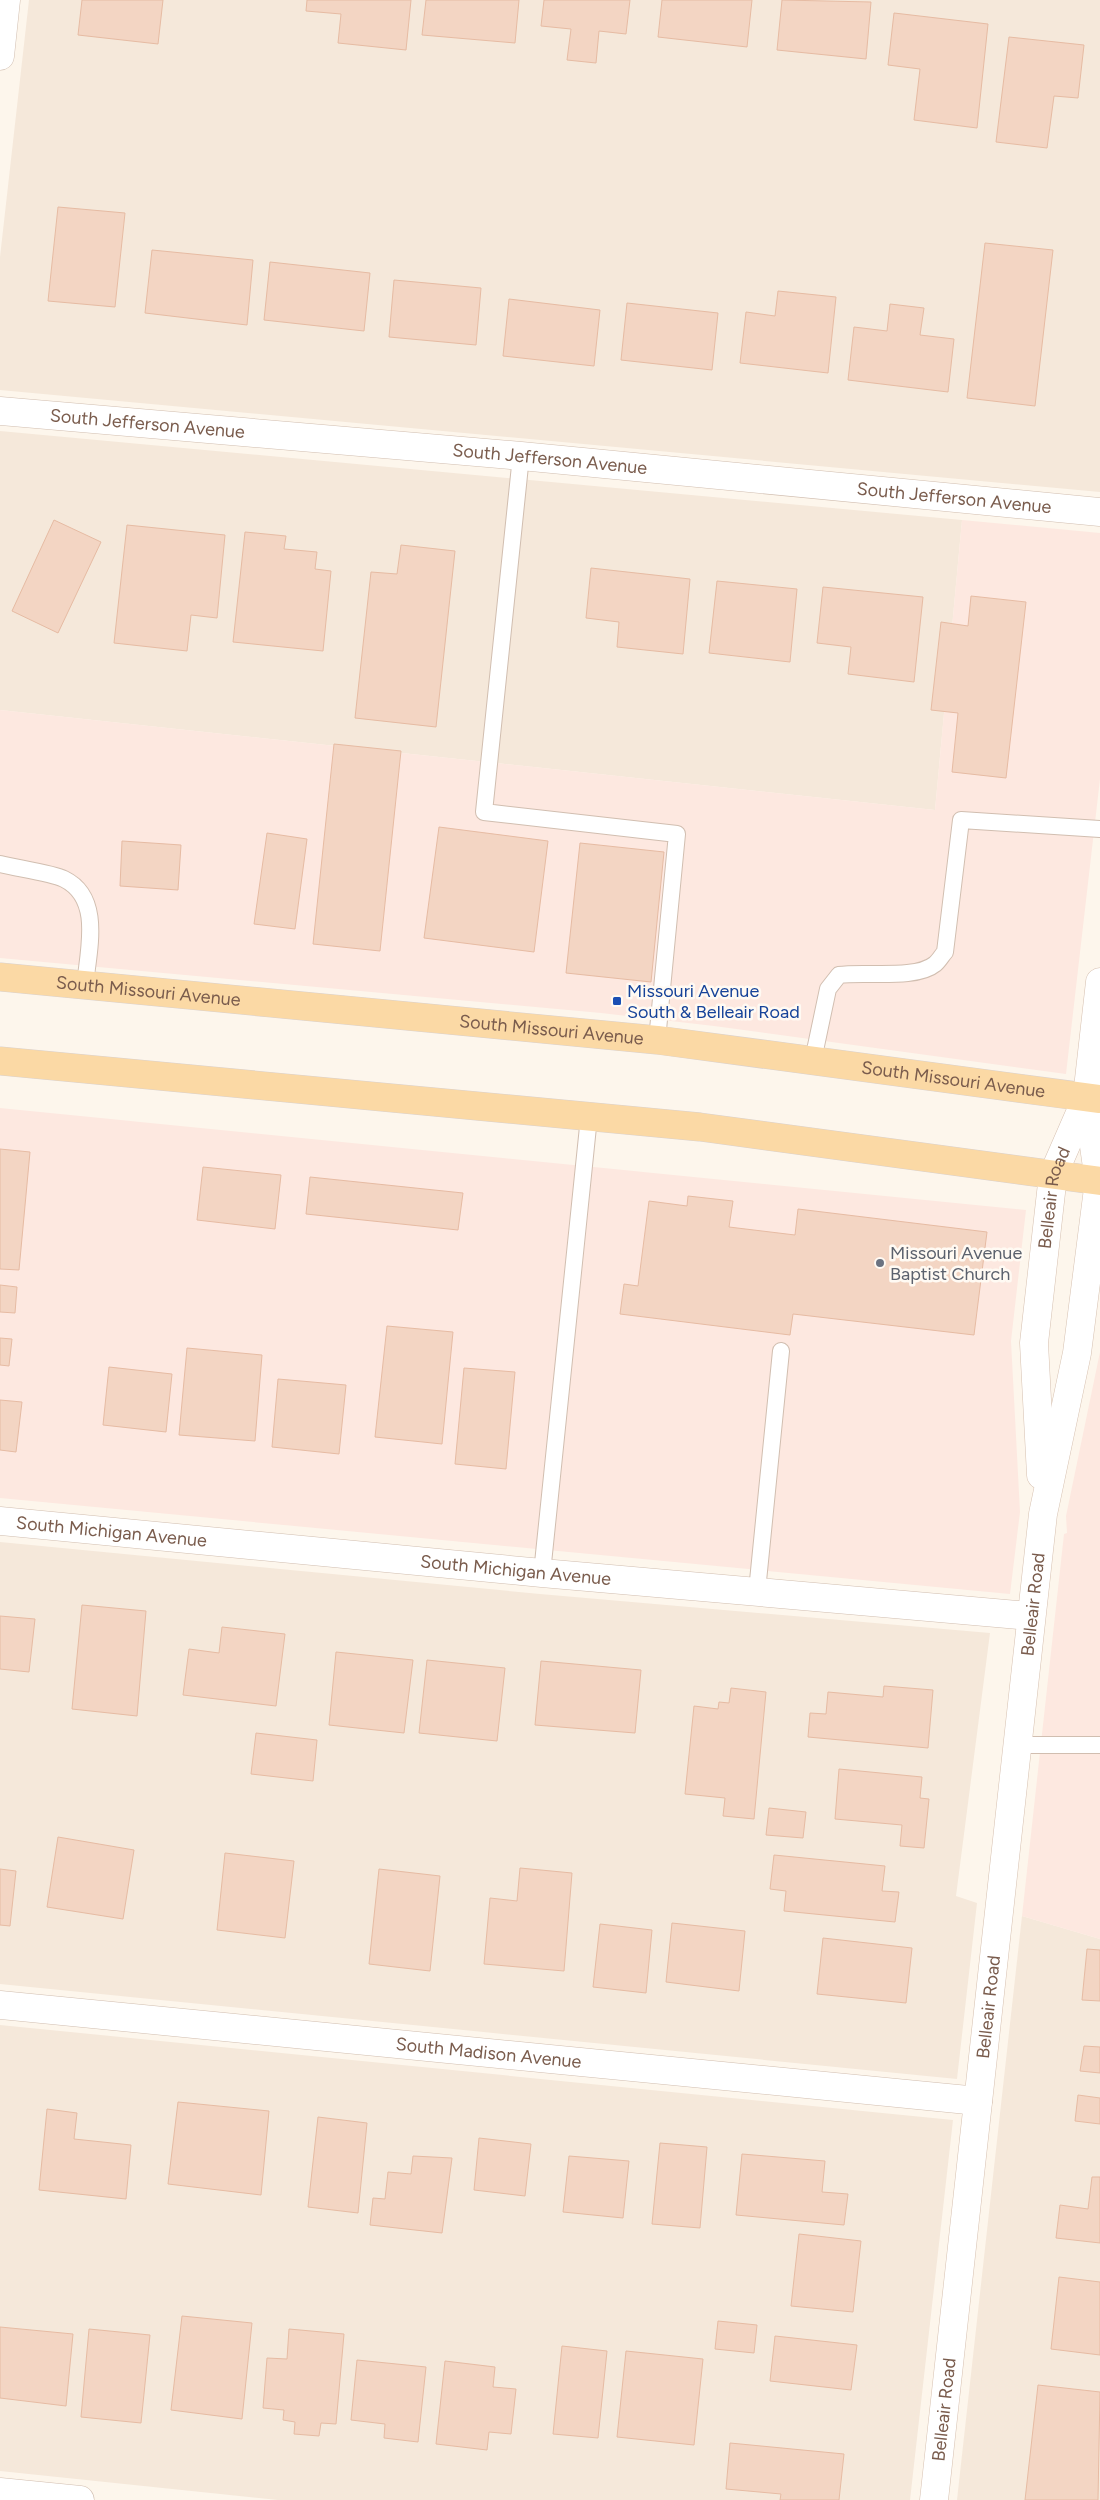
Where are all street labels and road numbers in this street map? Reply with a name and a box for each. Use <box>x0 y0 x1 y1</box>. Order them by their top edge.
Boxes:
street label: South Jefferson Avenue <box>49 404 246 443</box>
street label: South Jefferson Avenue <box>452 439 648 479</box>
street label: South Jefferson Avenue <box>856 478 1053 518</box>
street label: South Missouri Avenue <box>55 971 242 1011</box>
street label: South Missouri Avenue <box>458 1010 645 1050</box>
street label: South Missouri Avenue <box>860 1056 1047 1103</box>
street label: Belleair Road <box>1034 1143 1075 1250</box>
street label: South Michigan Avenue <box>15 1512 208 1552</box>
street label: South Michigan Avenue <box>419 1550 612 1590</box>
street label: Belleair Road <box>1016 1552 1050 1657</box>
street label: Belleair Road <box>972 1954 1005 2060</box>
street label: South Madison Avenue <box>395 2033 583 2073</box>
street label: Belleair Road <box>927 2357 961 2462</box>

